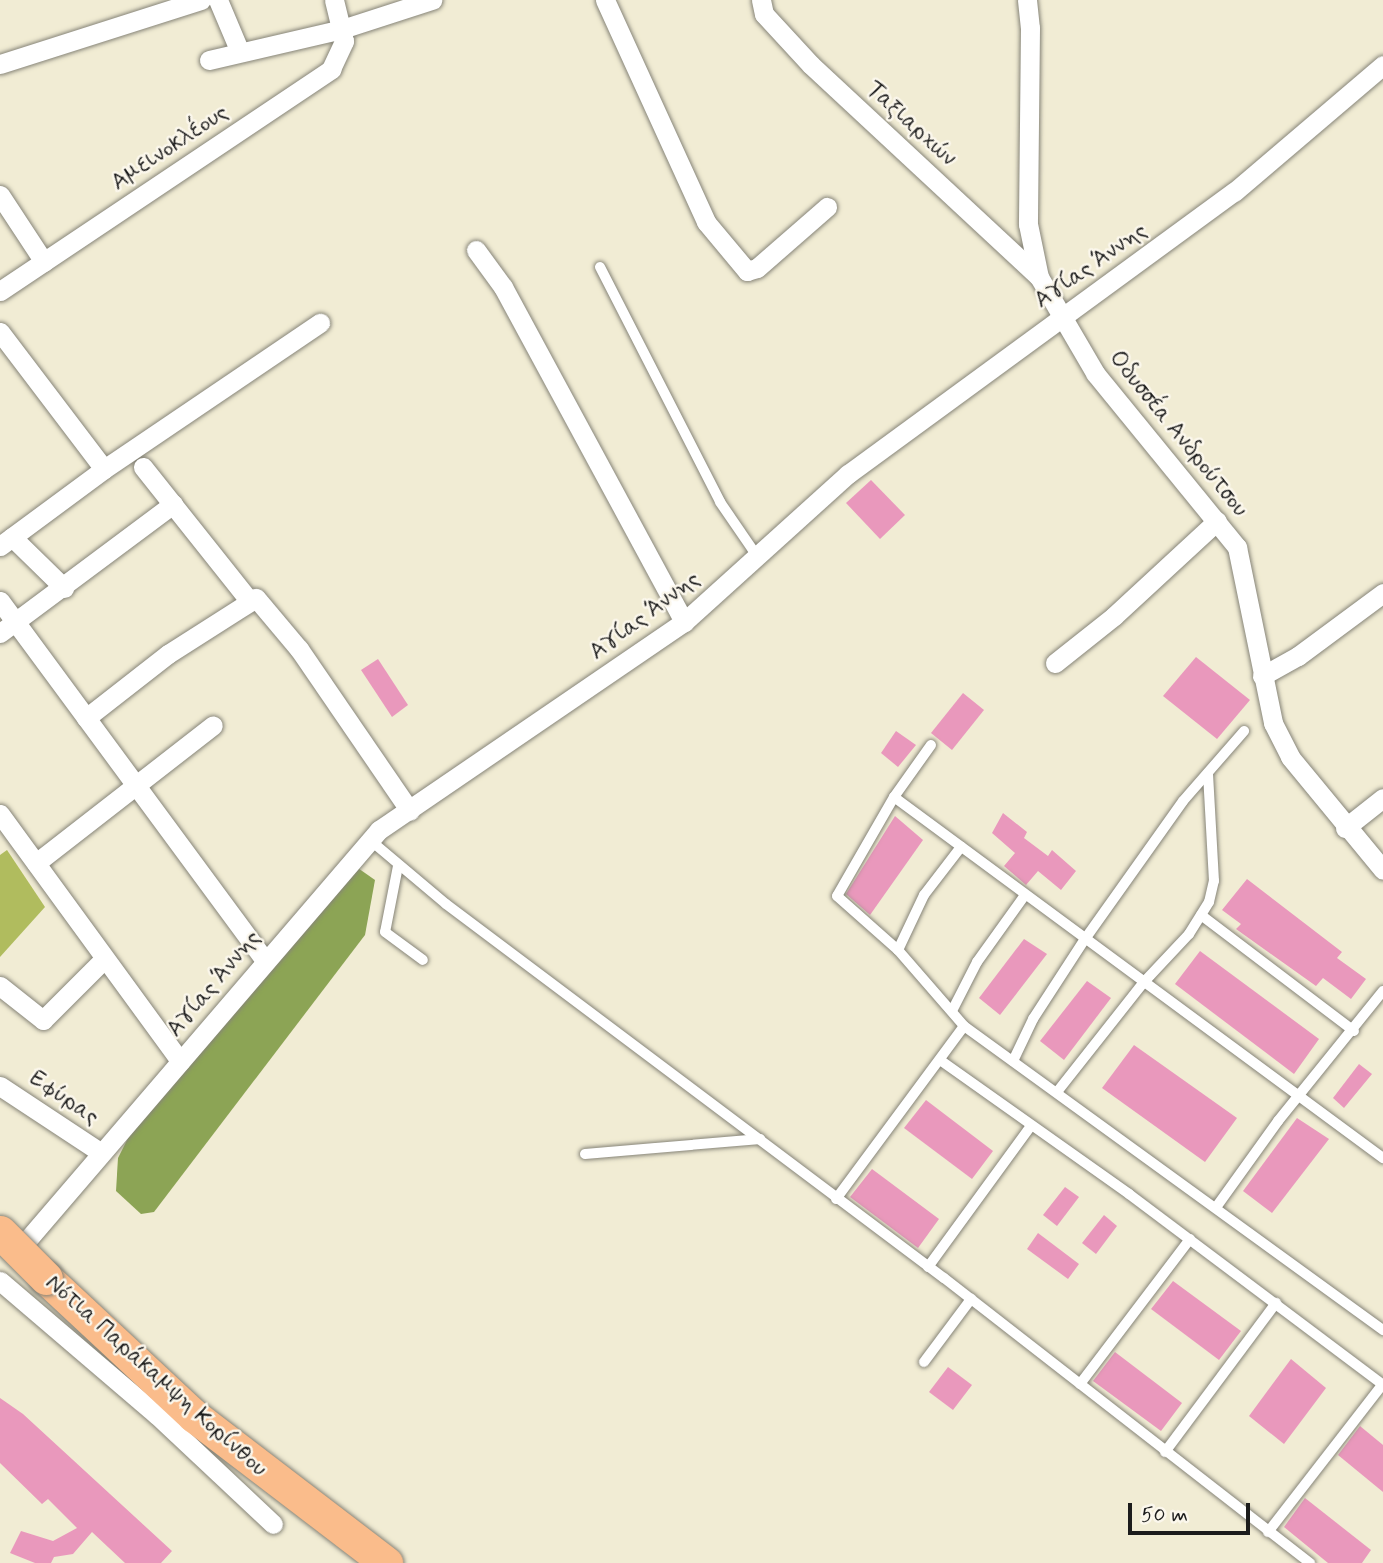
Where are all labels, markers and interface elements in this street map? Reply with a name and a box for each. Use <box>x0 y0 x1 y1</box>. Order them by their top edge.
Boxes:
street label: Ταξιαρχών <box>860 75 962 173</box>
street label: Αμεινοκλέους <box>106 99 234 197</box>
street label: Αγίας Άννης <box>1029 217 1153 315</box>
street label: Οδυσσέα Ανδρούτσου <box>1102 345 1254 523</box>
street label: Αγίας Άννης <box>584 566 706 666</box>
street label: Αγίας Άννης <box>161 925 267 1043</box>
street label: Εφύρας <box>24 1065 104 1131</box>
street label: Νότια Παράκαμψη Κορίνθου <box>40 1269 272 1483</box>
scale bar <box>1131 1490 1254 1534</box>
text: 50 m <box>1141 1501 1188 1529</box>

